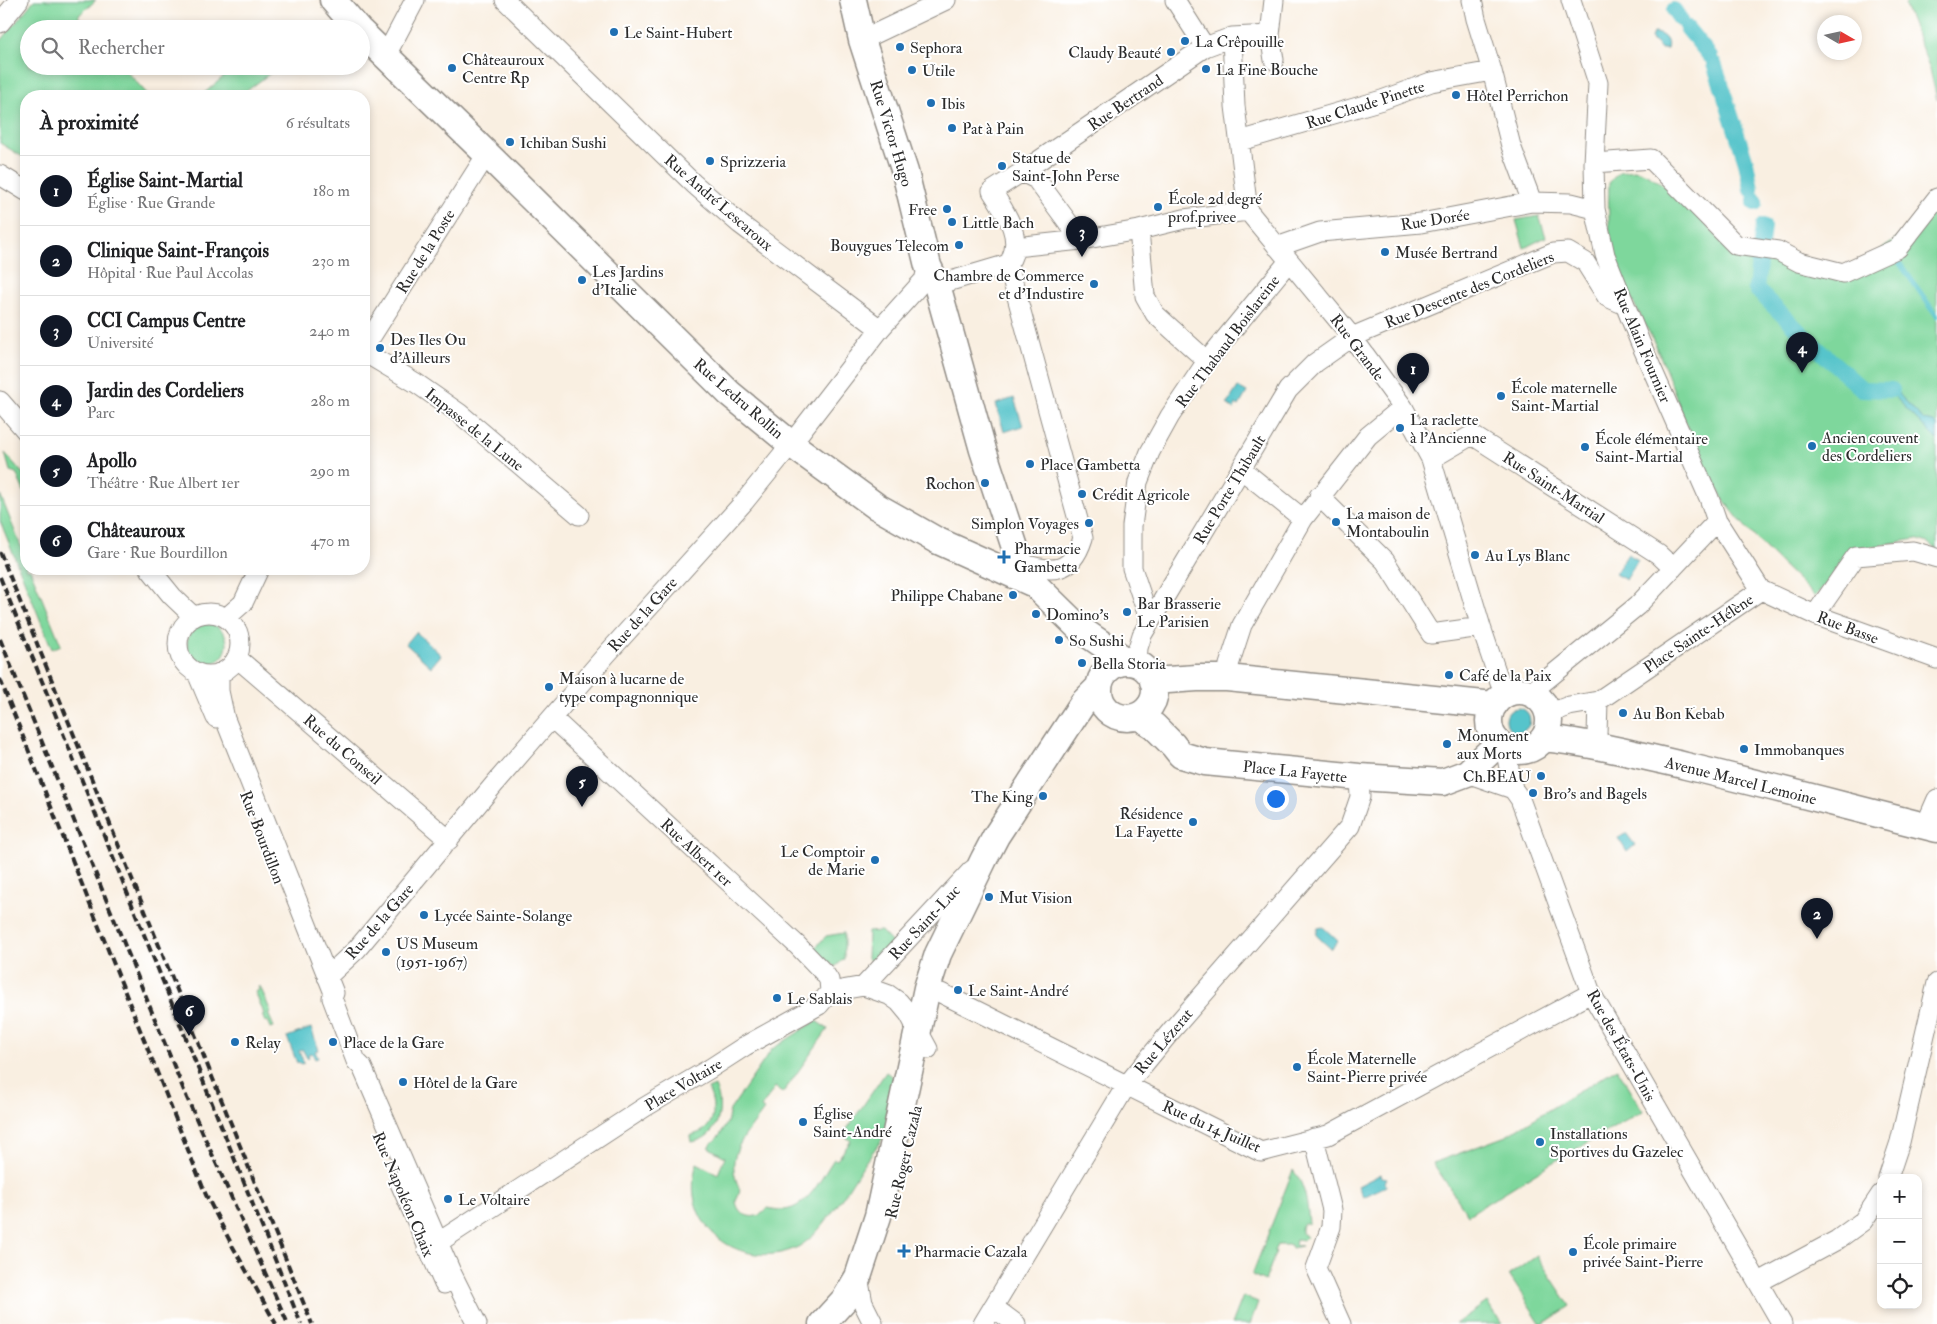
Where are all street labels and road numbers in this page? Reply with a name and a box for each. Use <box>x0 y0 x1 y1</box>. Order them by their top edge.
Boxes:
street label: Rue Bertrand <box>1084 70 1167 135</box>
street label: Rue Claude Pinette <box>1303 76 1428 134</box>
street label: Rue Victor Hugo <box>865 78 917 189</box>
street label: Rue André Lescaroux <box>660 150 777 255</box>
street label: Rue de la Poste <box>392 205 460 297</box>
street label: Rue Dorée <box>1399 205 1471 235</box>
street label: Rue Descente des Cordeliers <box>1382 247 1557 333</box>
street label: Rue Thabaud Boislareine <box>1171 271 1284 412</box>
street label: Rue Alain Fournier <box>1609 285 1675 406</box>
street label: Rue Grande <box>1326 310 1389 385</box>
street label: Rue Ledru Rollin <box>689 354 788 443</box>
street label: Impasse de la Lune <box>420 384 528 477</box>
street label: Rue Porte Thibault <box>1189 431 1270 548</box>
street label: Rue Saint-Martial <box>1499 447 1608 528</box>
street label: Rue de la Gare <box>604 573 682 656</box>
street label: Place Sainte-Hélène <box>1640 589 1758 678</box>
street label: Rue Basse <box>1814 607 1882 649</box>
street label: Rue du Conseil <box>299 710 386 789</box>
street label: Avenue Marcel Lemoine <box>1662 752 1819 810</box>
street label: Place La Fayette <box>1242 757 1348 787</box>
street label: Rue Bourdillon <box>235 788 289 887</box>
street label: Rue Albert 1er <box>656 814 737 891</box>
street label: Rue de la Gare <box>341 879 418 964</box>
street label: Rue Saint-Luc <box>885 880 965 965</box>
street label: Rue des États-Unis <box>1582 986 1661 1105</box>
street label: Rue Lézerat <box>1130 1005 1197 1079</box>
street label: Place Voltaire <box>641 1054 726 1116</box>
street label: Rue du 14 Juillet <box>1159 1096 1264 1158</box>
street label: Rue Roger Cazala <box>881 1103 927 1221</box>
street label: Rue Napoléon Chaix <box>367 1129 438 1260</box>

